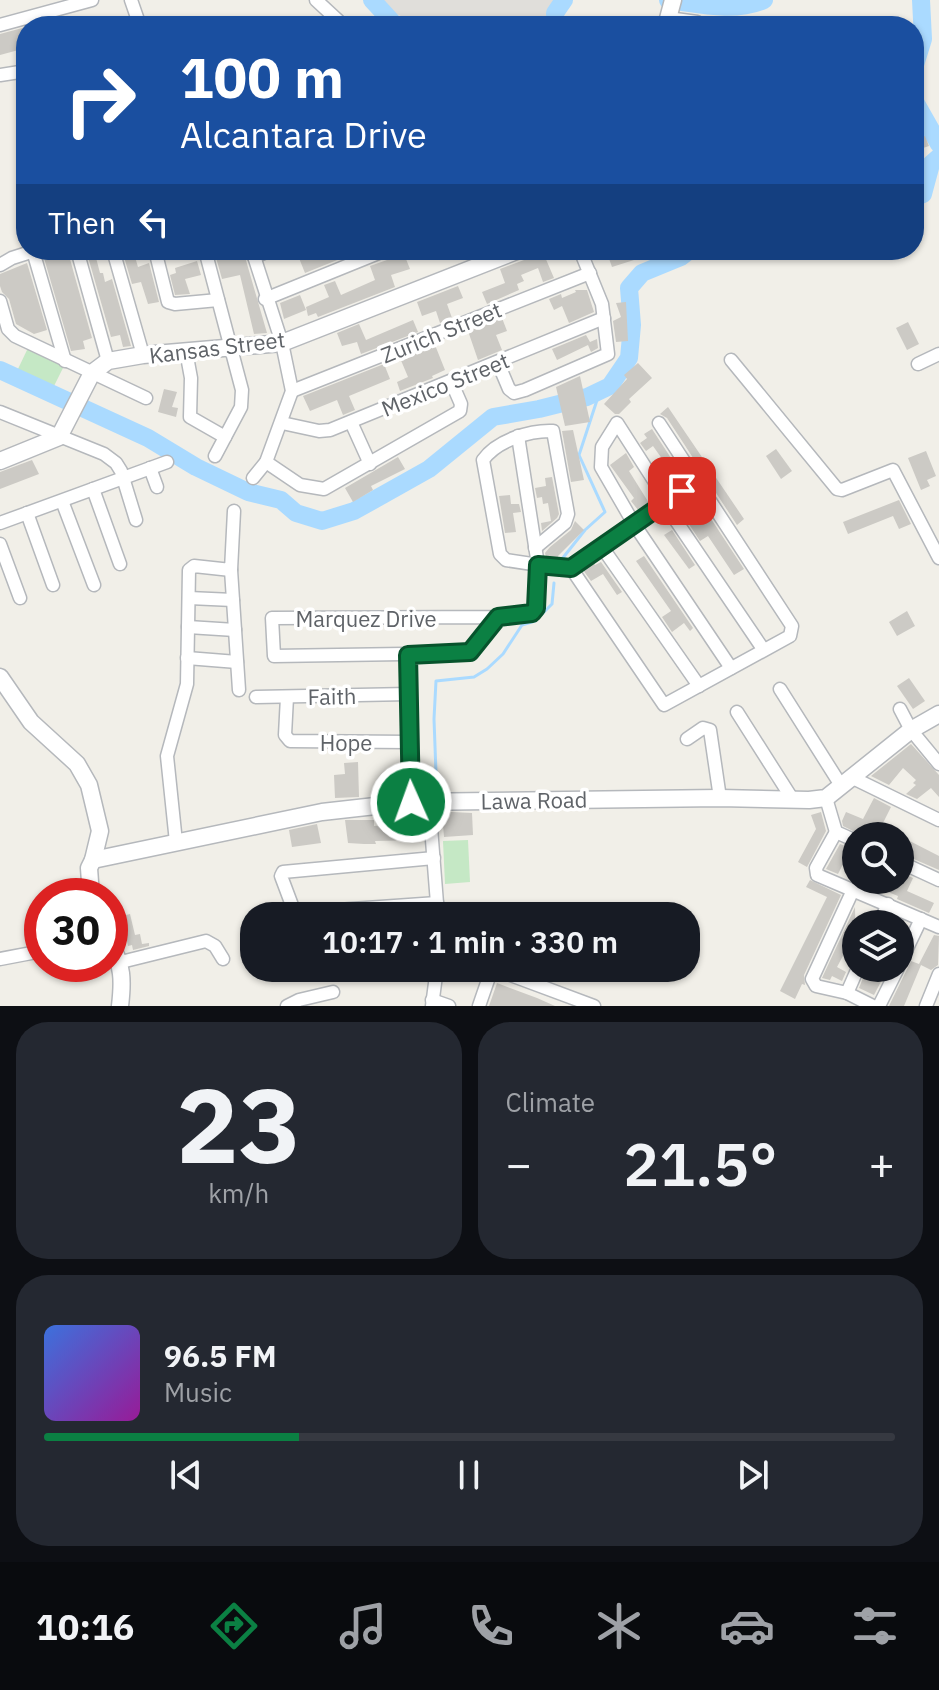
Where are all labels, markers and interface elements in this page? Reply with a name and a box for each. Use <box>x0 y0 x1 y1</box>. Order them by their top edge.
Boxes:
text: 100 m <box>180 41 344 113</box>
icon: right <box>48 48 152 152</box>
text: Alcantara Drive <box>180 111 427 158</box>
icon: left <box>132 200 176 244</box>
text: Then <box>48 203 116 242</box>
street label: Zurich Street <box>376 295 506 369</box>
street label: Kansas Street <box>147 324 287 370</box>
street label: Mexico Street <box>377 345 513 423</box>
pin <box>648 457 716 525</box>
icon: arrive <box>660 469 704 513</box>
street label: Marquez Drive <box>295 604 437 633</box>
street label: Faith <box>307 681 357 711</box>
street label: Hope <box>320 728 372 757</box>
position arrow <box>369 760 453 844</box>
street label: Lawa Road <box>480 785 588 815</box>
map controls <box>842 822 914 982</box>
button: search <box>842 822 914 894</box>
speed limit sign: 30 <box>24 878 128 982</box>
button: layers <box>842 910 914 982</box>
text: 10:17 · 1 min · 330 m <box>322 922 618 961</box>
text: 23 <box>176 1056 301 1192</box>
text: Climate <box>506 1085 595 1119</box>
text: 21.5° <box>623 1124 777 1203</box>
text: − <box>506 1135 532 1192</box>
text: + <box>869 1135 895 1192</box>
text: km/h <box>208 1176 269 1210</box>
text: 96.5 FM <box>164 1336 277 1375</box>
text: Music <box>164 1375 232 1409</box>
icon: previous <box>164 1453 208 1497</box>
icon: pause <box>447 1453 491 1497</box>
icon: next <box>731 1453 775 1497</box>
icon: directions <box>206 1598 262 1654</box>
icon: music <box>335 1598 391 1654</box>
icon: phone <box>463 1598 519 1654</box>
icon: climate <box>591 1598 647 1654</box>
icon: car <box>719 1598 775 1654</box>
icon: filters <box>847 1598 903 1654</box>
text: 10:16 <box>36 1603 134 1650</box>

